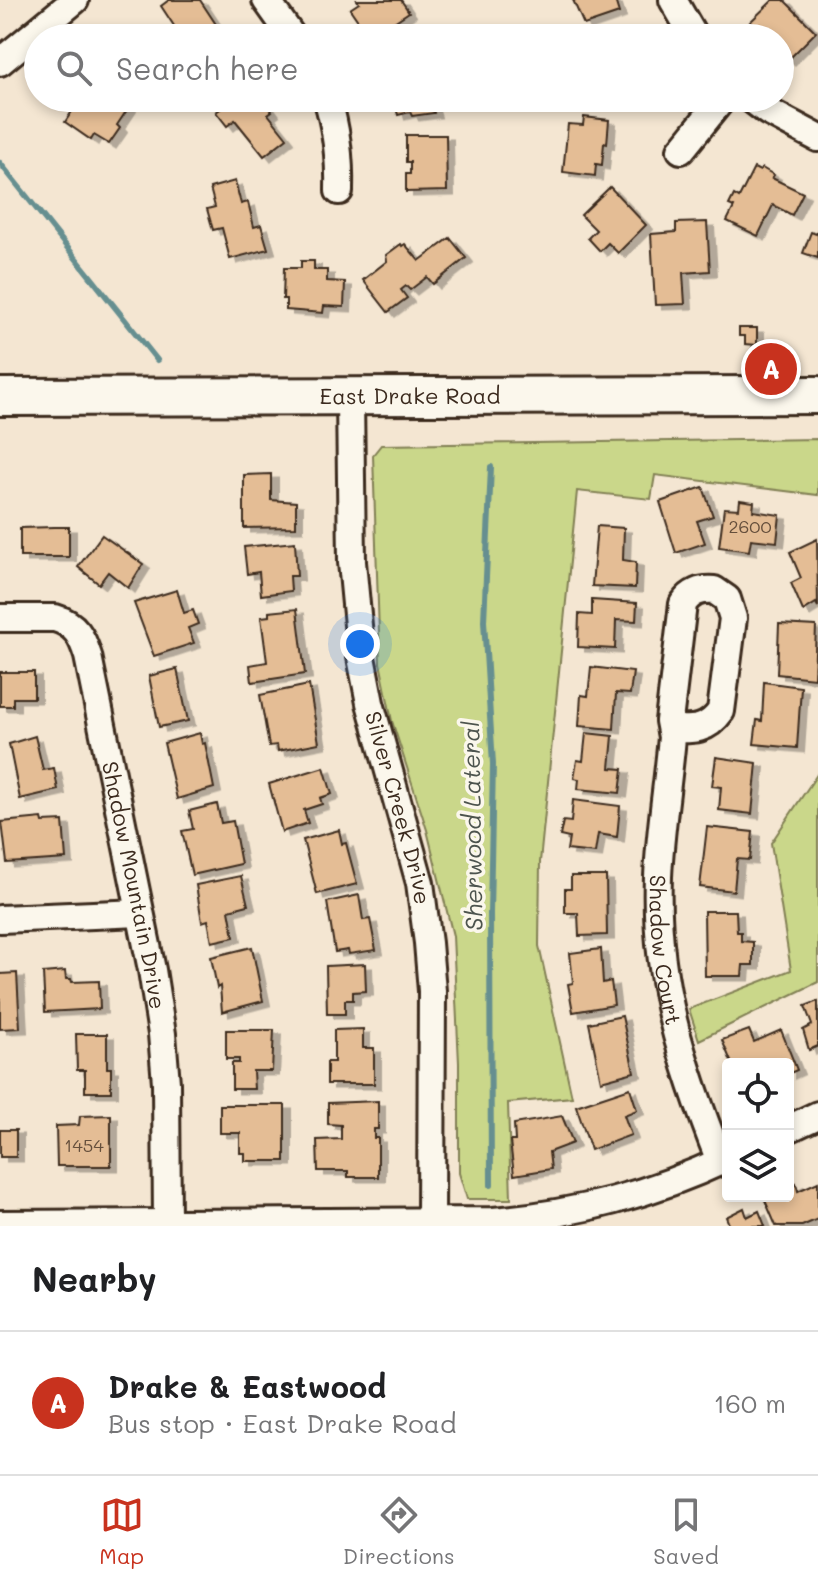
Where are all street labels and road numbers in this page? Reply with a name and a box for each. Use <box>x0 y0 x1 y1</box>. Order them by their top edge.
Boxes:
street label: East Drake Road <box>320 381 501 410</box>
street label: Silver Creek Drive <box>359 708 438 906</box>
street label: Shadow Mountain Drive <box>96 759 173 1011</box>
street label: Shadow Court <box>644 874 689 1028</box>

